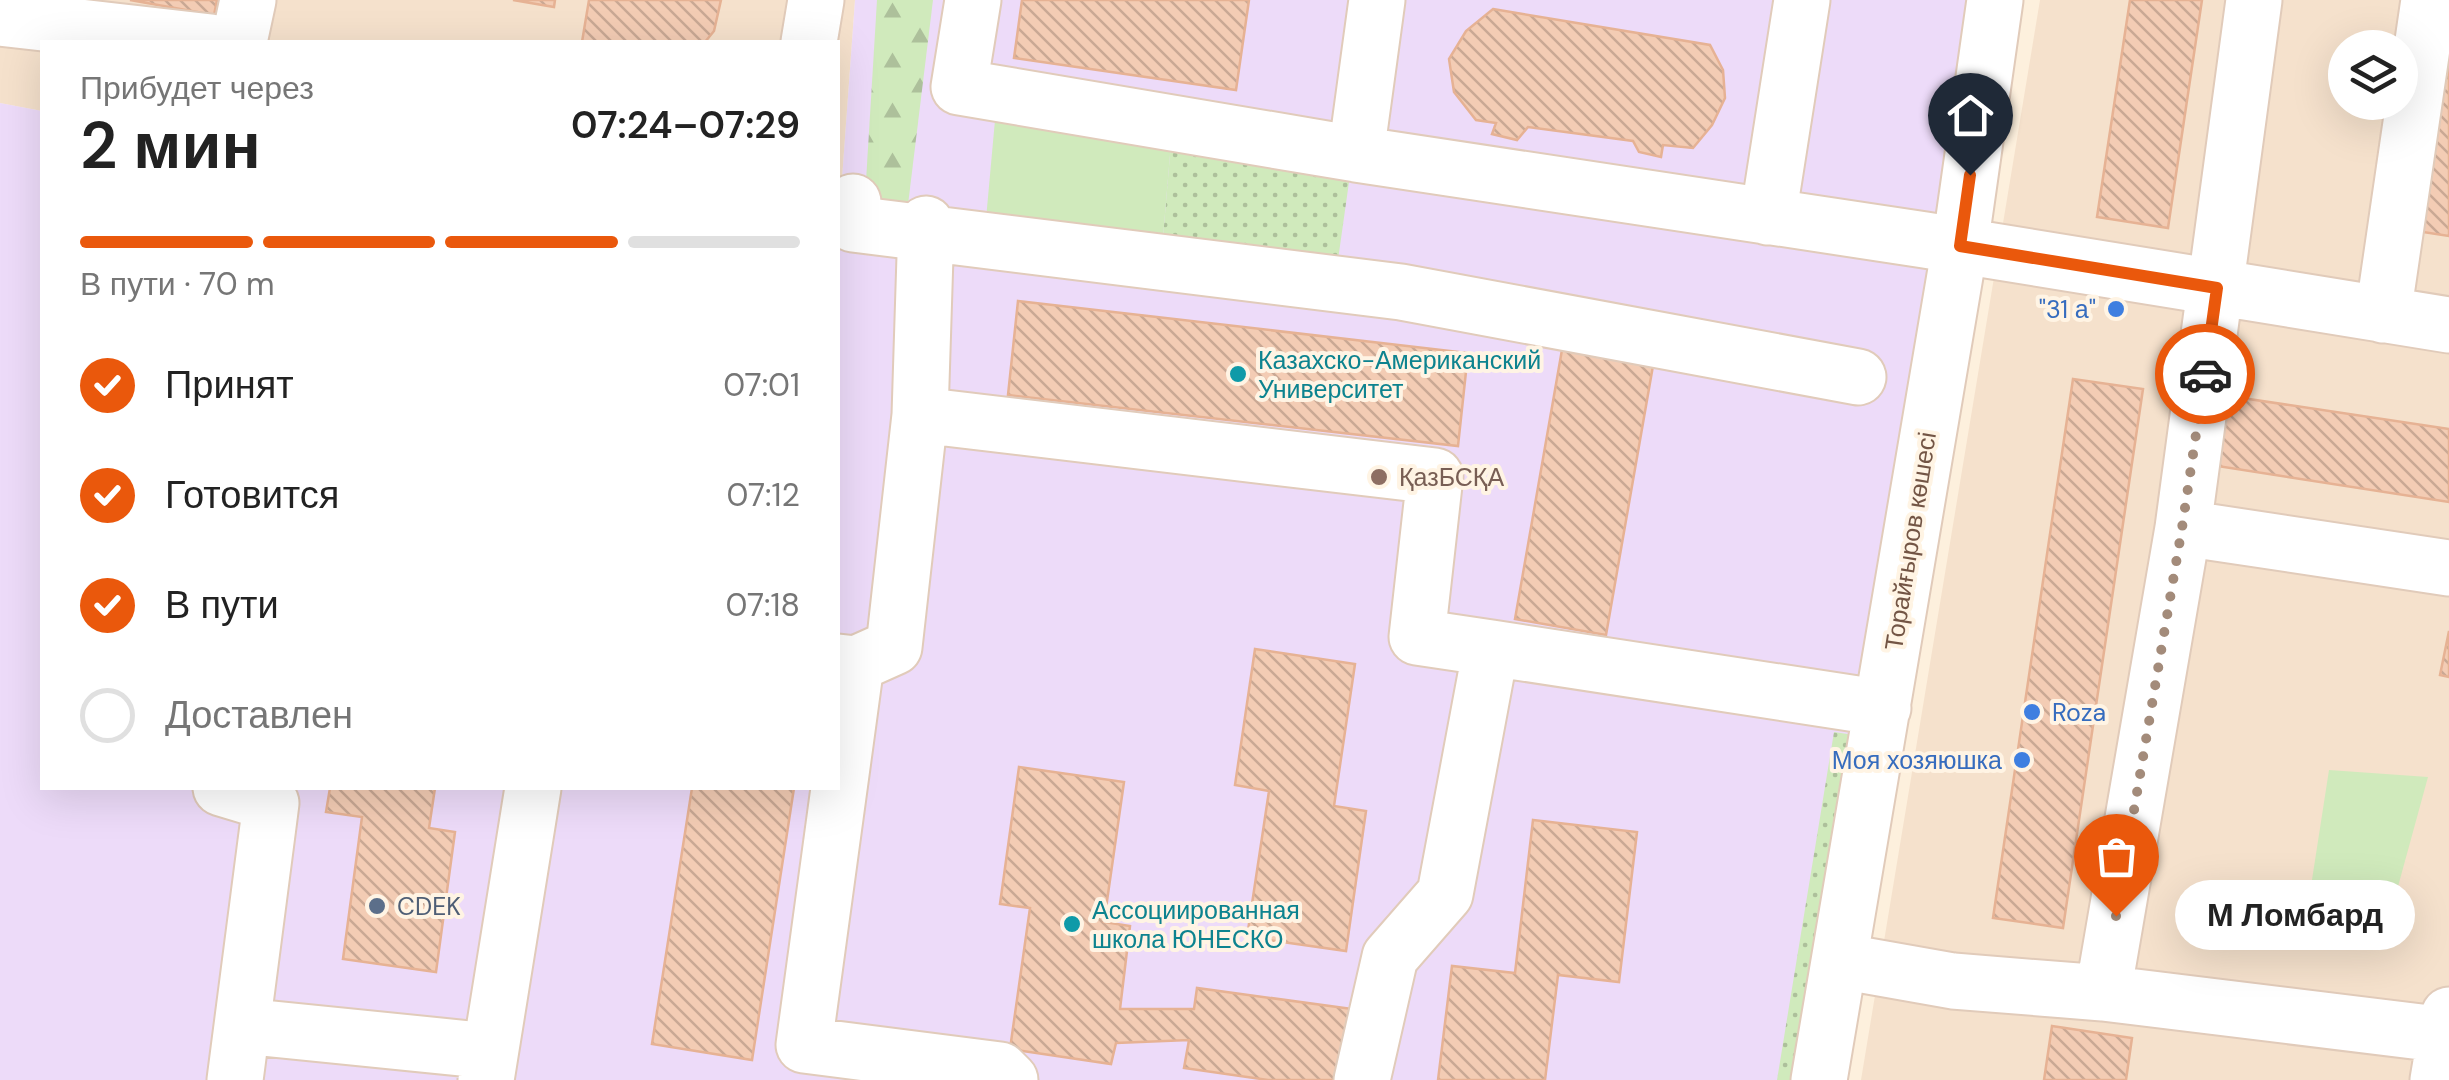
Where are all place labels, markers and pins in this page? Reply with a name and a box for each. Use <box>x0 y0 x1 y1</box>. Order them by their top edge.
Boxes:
pin <box>1928 73 2013 176</box>
place label: "31 а" <box>2039 293 2096 326</box>
marker: "31 а" <box>2105 298 2127 320</box>
place label: Казахско-Американский Университет <box>1258 344 1541 406</box>
marker: Казахско-Американский Университет <box>1227 363 1249 385</box>
place label: ҚазБСҚА <box>1399 461 1504 494</box>
marker: ҚазБСҚА <box>1368 466 1390 488</box>
place label: Roza <box>2052 696 2106 729</box>
marker: Roza <box>2021 701 2043 723</box>
place label: Моя хозяюшка <box>1832 744 2002 777</box>
marker: Моя хозяюшка <box>2011 749 2033 771</box>
pin <box>2074 814 2159 917</box>
callout: М Ломбард <box>2176 881 2416 951</box>
place label: CDEK <box>397 890 461 923</box>
place label: Ассоциированная школа ЮНЕСКО <box>1092 894 1300 956</box>
marker: CDEK <box>366 895 388 917</box>
marker: Ассоциированная школа ЮНЕСКО <box>1061 913 1083 935</box>

